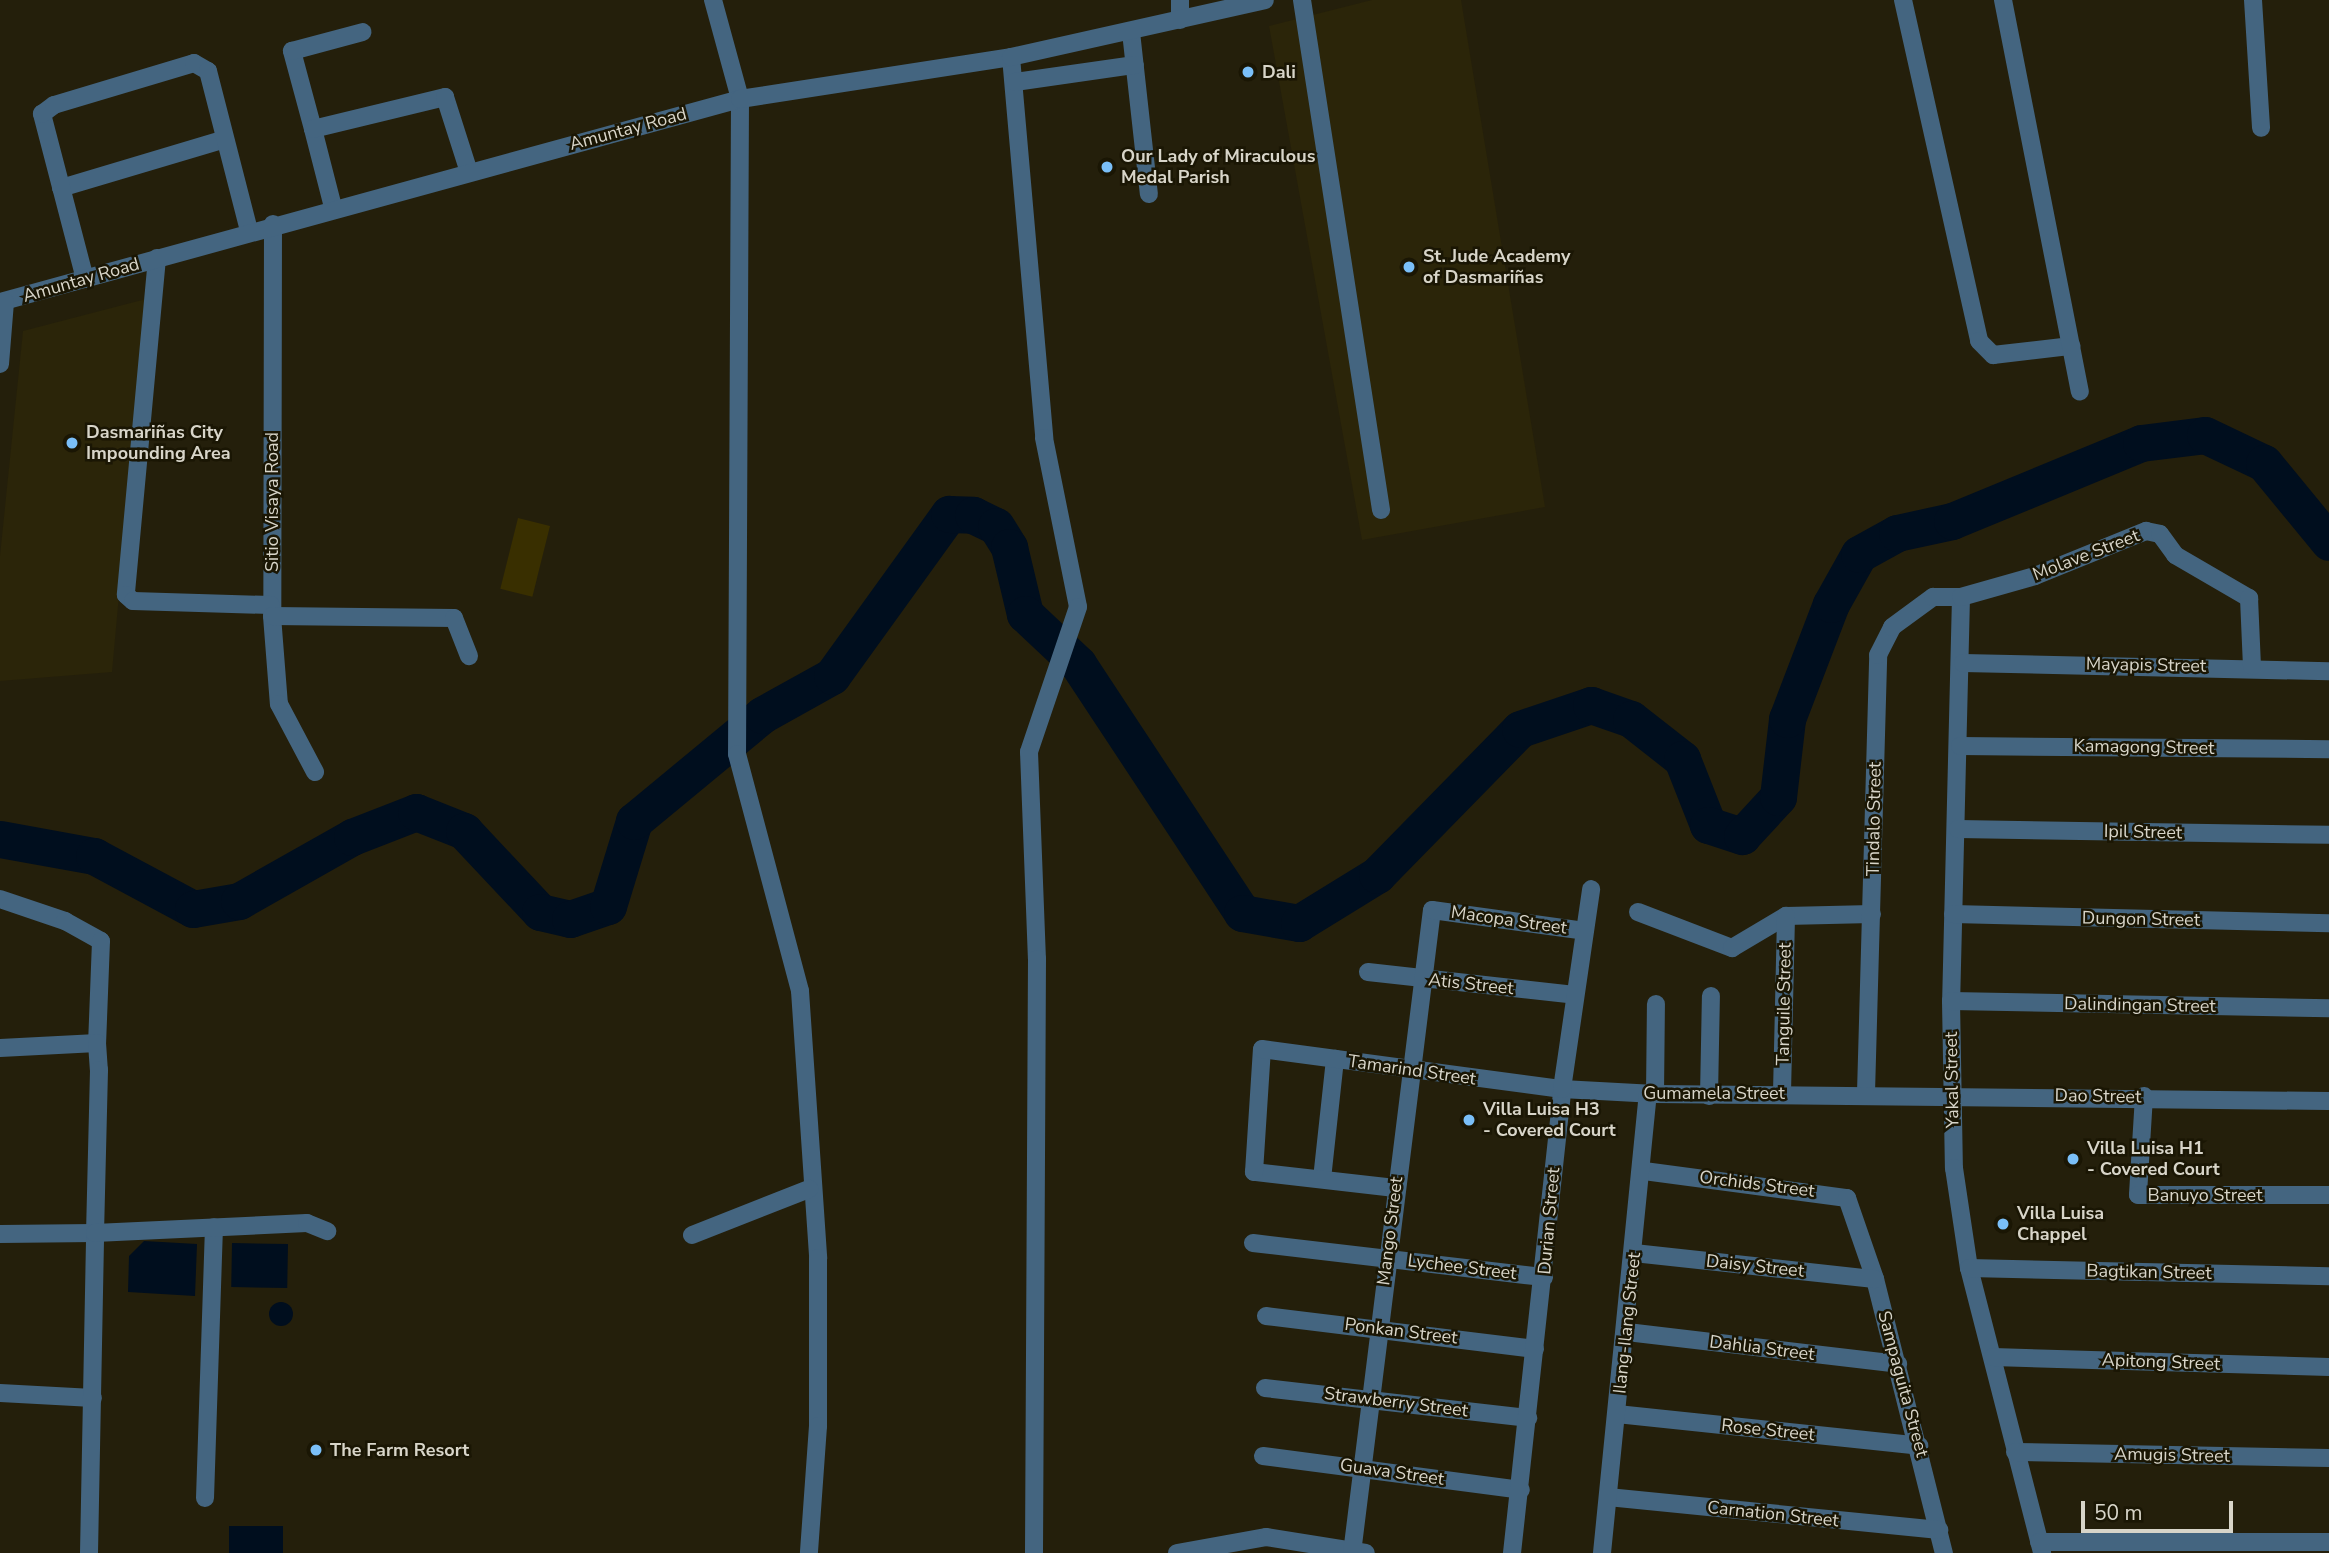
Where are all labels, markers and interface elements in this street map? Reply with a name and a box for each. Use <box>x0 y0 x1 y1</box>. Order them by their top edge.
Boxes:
place label: Dali <box>1262 61 1296 83</box>
marker: Dali <box>1240 64 1256 80</box>
street label: Amuntay Road <box>567 103 689 155</box>
place label: Our Lady of Miraculous Medal Parish <box>1121 146 1315 188</box>
marker: Our Lady of Miraculous Medal Parish <box>1099 159 1115 175</box>
place label: St. Jude Academy of Dasmariñas <box>1423 246 1570 288</box>
street label: Amuntay Road <box>20 253 142 307</box>
marker: St. Jude Academy of Dasmariñas <box>1401 259 1417 275</box>
place label: Dasmariñas City Impounding Area <box>86 422 231 464</box>
street label: Sitio Visaya Road <box>261 432 283 572</box>
marker: Dasmariñas City Impounding Area <box>64 435 80 451</box>
street label: Molave Street <box>2030 525 2142 585</box>
street label: Mayapis Street <box>2086 653 2206 677</box>
street label: Kamagong Street <box>2073 735 2215 759</box>
street label: Tindalo Street <box>1862 762 1886 876</box>
street label: Ipil Street <box>2104 821 2182 843</box>
street label: Macopa Street <box>1450 901 1568 939</box>
street label: Dungon Street <box>2082 907 2200 931</box>
street label: Tanguile Street <box>1772 943 1796 1065</box>
street label: Atis Street <box>1427 969 1515 999</box>
street label: Dalindingan Street <box>2064 993 2216 1017</box>
street label: Yakal Street <box>1940 1032 1964 1128</box>
street label: Tamarind Street <box>1347 1050 1477 1090</box>
street label: Gumamela Street <box>1643 1082 1785 1104</box>
street label: Dao Street <box>2054 1084 2142 1108</box>
place label: Villa Luisa H3 - Covered Court <box>1483 1099 1616 1142</box>
marker: Villa Luisa H3 - Covered Court <box>1461 1112 1477 1128</box>
place label: Villa Luisa H1 - Covered Court <box>2087 1138 2220 1180</box>
marker: Villa Luisa H1 - Covered Court <box>2065 1151 2081 1167</box>
street label: Durian Street <box>1534 1166 1564 1276</box>
street label: Orchids Street <box>1698 1166 1816 1202</box>
street label: Mango Street <box>1373 1175 1407 1287</box>
street label: Banuyo Street <box>2148 1184 2262 1206</box>
place label: Villa Luisa Chappel <box>2017 1203 2104 1246</box>
marker: Villa Luisa Chappel <box>1995 1216 2011 1232</box>
street label: Lychee Street <box>1406 1250 1518 1284</box>
street label: Daisy Street <box>1705 1250 1805 1282</box>
street label: Ilang-Ilang Street <box>1609 1251 1645 1395</box>
street label: Bagtikan Street <box>2086 1260 2212 1284</box>
street label: Sampaguita Street <box>1873 1309 1933 1459</box>
street label: Ponkan Street <box>1343 1313 1459 1349</box>
street label: Dahlia Street <box>1708 1331 1816 1365</box>
street label: Apitong Street <box>2101 1349 2221 1375</box>
street label: Strawberry Street <box>1323 1382 1469 1422</box>
street label: Rose Street <box>1720 1414 1816 1446</box>
place label: The Farm Resort <box>330 1439 469 1461</box>
marker: The Farm Resort <box>308 1442 324 1458</box>
street label: Amugis Street <box>2114 1443 2230 1467</box>
street label: Guava Street <box>1339 1454 1445 1490</box>
scale bar <box>2084 1486 2236 1530</box>
street label: Carnation Street <box>1706 1496 1840 1532</box>
text: 50 m <box>2094 1499 2143 1527</box>

